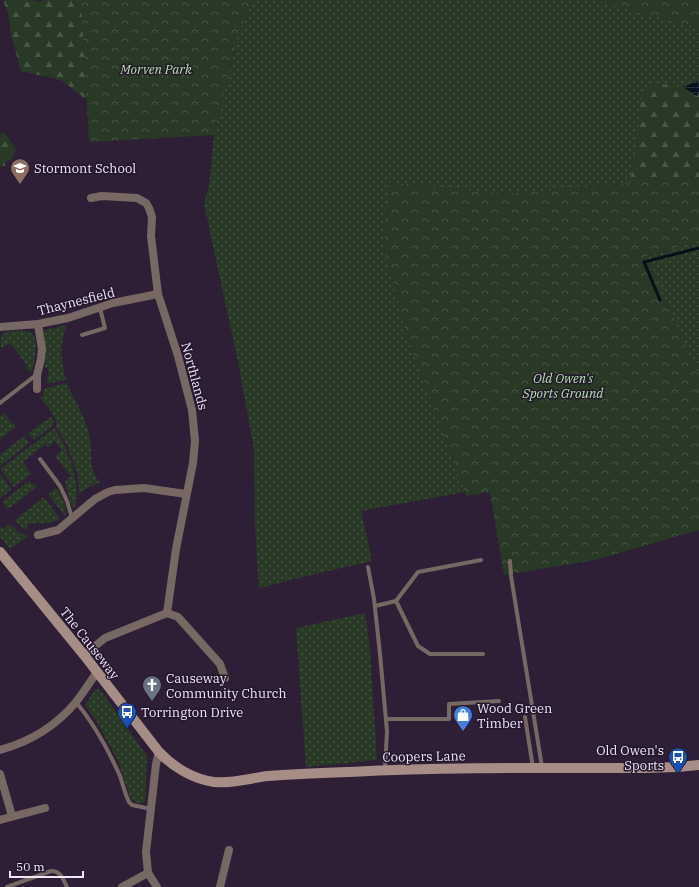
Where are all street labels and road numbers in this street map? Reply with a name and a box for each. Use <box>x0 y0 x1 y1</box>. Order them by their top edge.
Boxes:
street label: Thaynesfield <box>36 284 117 319</box>
street label: Northlands <box>177 340 212 412</box>
street label: The Causeway <box>56 604 123 683</box>
street label: Coopers Lane <box>382 747 466 766</box>

